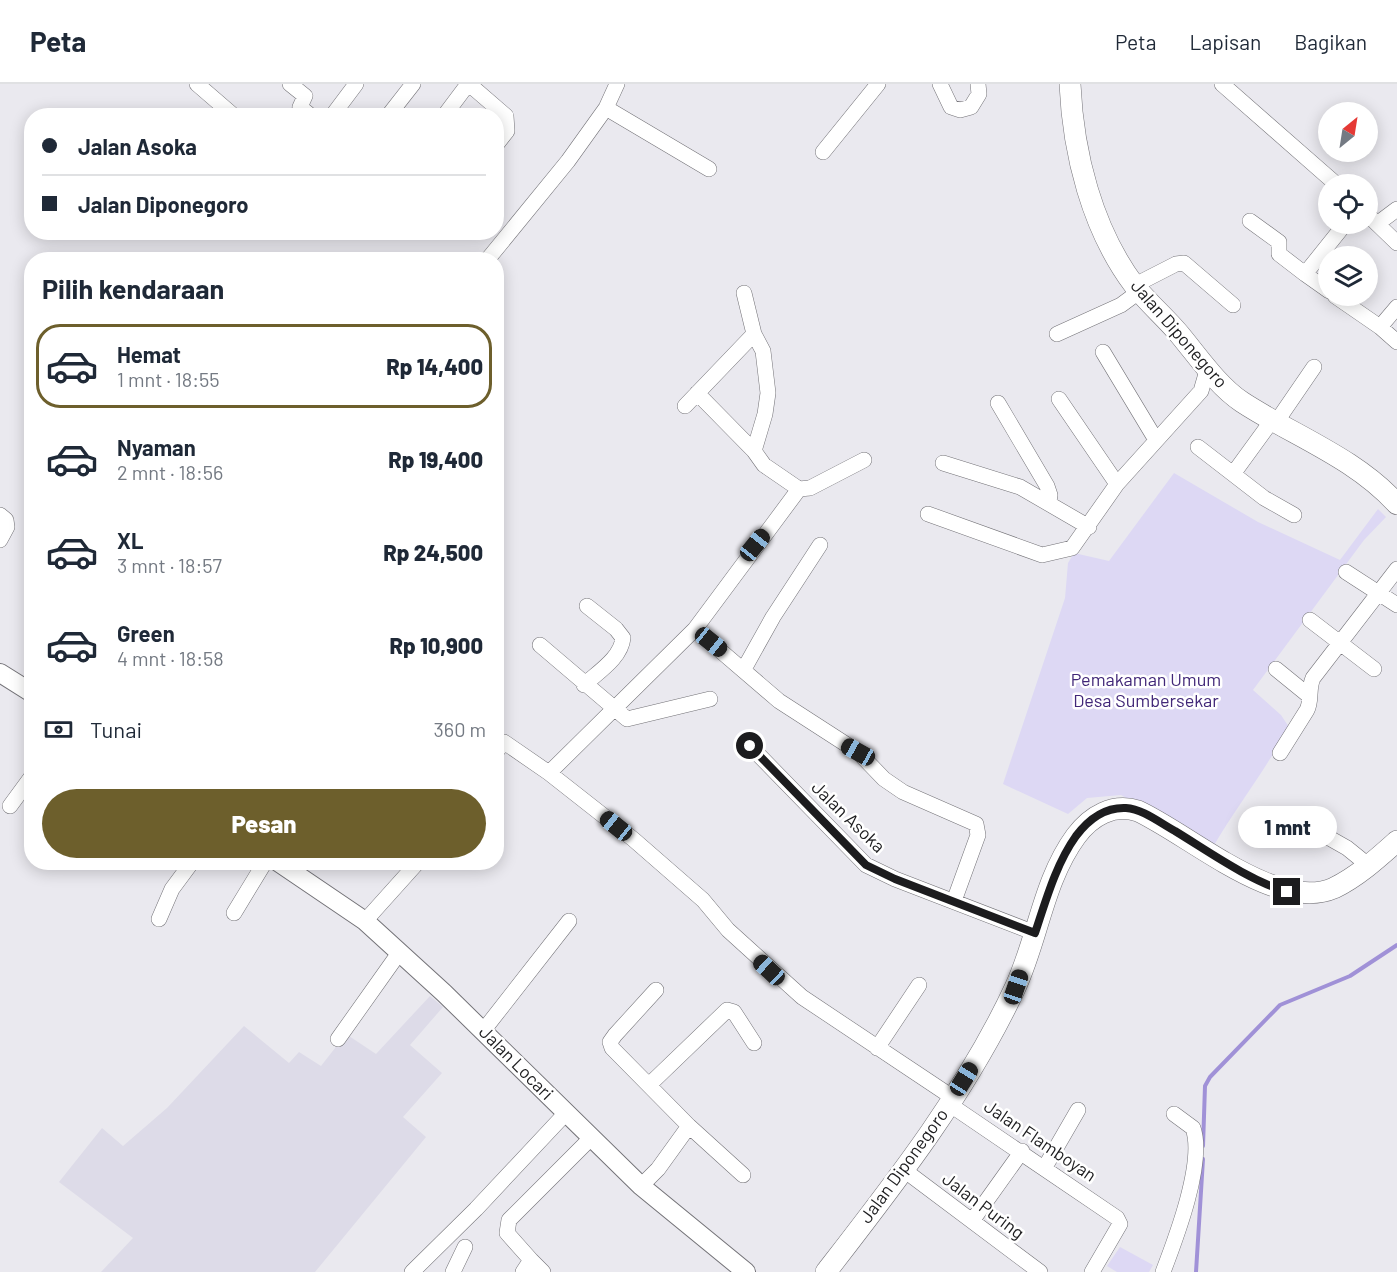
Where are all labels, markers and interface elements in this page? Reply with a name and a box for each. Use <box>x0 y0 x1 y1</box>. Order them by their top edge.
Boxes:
text: Peta <box>30 24 86 58</box>
text: Peta <box>1115 29 1156 54</box>
text: Lapisan <box>1189 29 1261 54</box>
text: Bagikan <box>1294 29 1367 54</box>
north arrow <box>1318 102 1378 162</box>
map controls <box>1318 102 1378 306</box>
text: Jalan Asoka <box>78 133 197 159</box>
button: locate <box>1318 174 1378 234</box>
text: Jalan Diponegoro <box>78 191 249 217</box>
button: layers <box>1318 246 1378 306</box>
text: Pilih kendaraan <box>42 272 224 304</box>
street label: Jalan Diponegoro <box>1127 275 1233 392</box>
icon: car <box>45 339 99 393</box>
text: Hemat <box>117 341 181 367</box>
text: Rp 14,400 <box>386 353 483 379</box>
text: 1 mnt · 18:55 <box>117 367 220 391</box>
icon: car <box>45 432 99 486</box>
text: Nyaman <box>117 434 196 460</box>
text: Rp 19,400 <box>388 446 483 472</box>
text: 2 mnt · 18:56 <box>117 460 223 484</box>
icon: car <box>45 525 99 579</box>
car <box>737 525 773 565</box>
text: XL <box>117 527 143 553</box>
text: Rp 24,500 <box>383 539 483 565</box>
text: 3 mnt · 18:57 <box>117 553 222 577</box>
icon: car <box>45 618 99 672</box>
text: Green <box>117 620 175 646</box>
car <box>691 624 731 660</box>
text: Rp 10,900 <box>389 632 483 658</box>
text: 4 mnt · 18:58 <box>117 646 224 670</box>
park label: Pemakaman Umum Desa Sumbersekar <box>1071 668 1221 711</box>
icon: cash <box>42 713 75 746</box>
text: Tunai <box>90 716 142 742</box>
text: 360 m <box>434 717 486 741</box>
route start <box>736 732 763 759</box>
car <box>838 735 878 769</box>
street label: Jalan Asoka <box>807 776 890 857</box>
button: Pesan <box>42 789 486 858</box>
callout: 1 mnt <box>1238 805 1336 847</box>
car <box>596 808 636 844</box>
text: 1 mnt <box>1264 815 1311 839</box>
route end <box>1273 878 1300 905</box>
car <box>750 951 788 989</box>
car <box>1002 967 1030 1007</box>
street label: Jalan Locari <box>475 1021 558 1104</box>
car <box>947 1059 981 1099</box>
street label: Jalan Flamboyan <box>980 1094 1101 1186</box>
street label: Jalan Diponegoro <box>854 1104 952 1227</box>
street label: Jalan Puring <box>938 1167 1029 1243</box>

